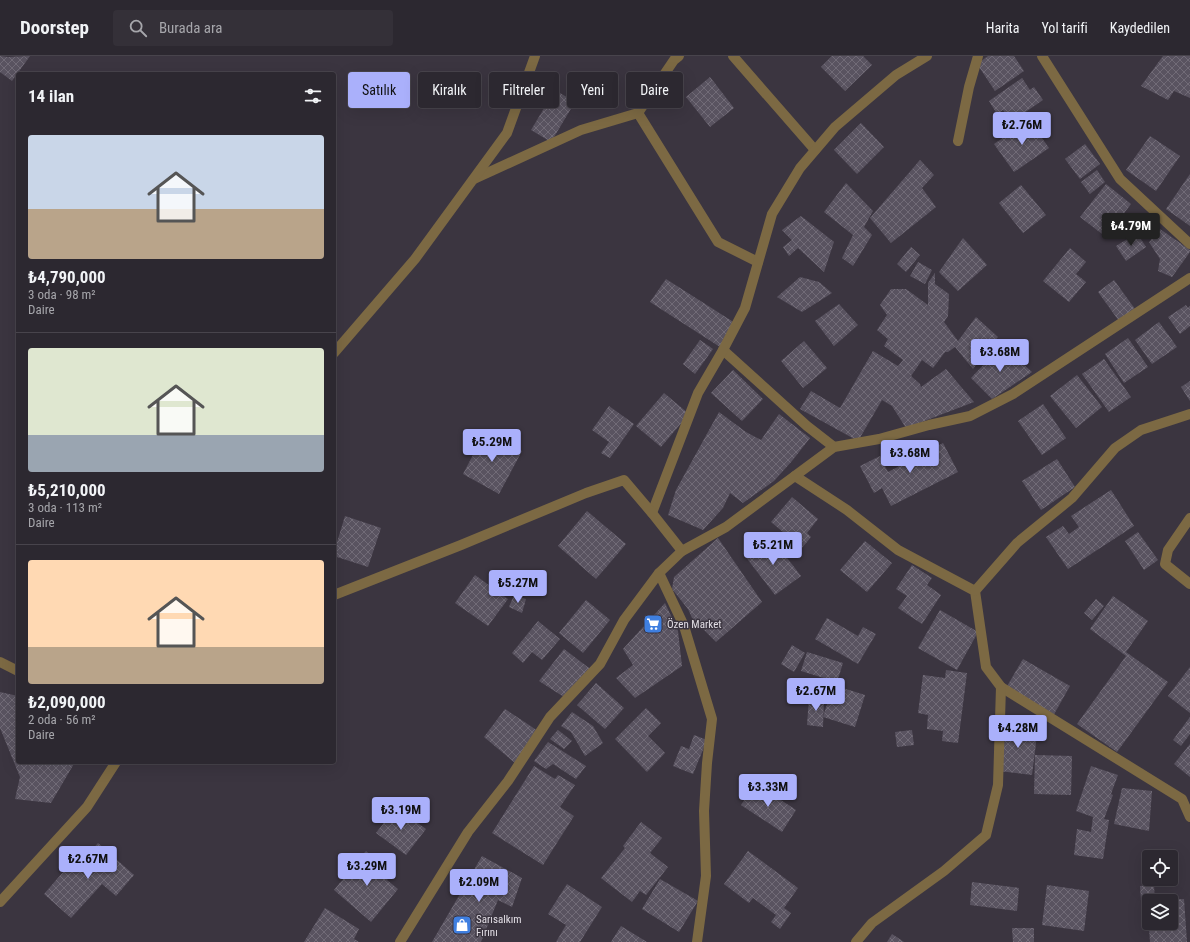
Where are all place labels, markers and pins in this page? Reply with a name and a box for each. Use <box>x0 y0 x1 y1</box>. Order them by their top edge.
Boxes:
pin: ₺2.76M <box>989 112 1055 146</box>
pin: ₺4.79M <box>1098 213 1164 247</box>
pin: ₺3.68M <box>967 339 1033 373</box>
pin: ₺5.29M <box>459 429 525 463</box>
pin: ₺3.68M <box>877 440 943 474</box>
pin: ₺5.21M <box>740 532 806 566</box>
pin: ₺5.27M <box>485 570 551 604</box>
supermarket icon: Özen Market <box>642 613 664 635</box>
place label: Özen Market <box>667 618 722 631</box>
pin: ₺2.67M <box>783 678 849 712</box>
pin: ₺4.28M <box>985 715 1051 749</box>
pin: ₺3.33M <box>735 774 801 808</box>
pin: ₺3.19M <box>368 797 434 831</box>
pin: ₺2.67M <box>55 846 121 880</box>
pin: ₺3.29M <box>334 853 400 887</box>
pin: ₺2.09M <box>446 869 512 903</box>
place label: Sarısalkım Fırını <box>476 913 522 939</box>
shop icon: Sarısalkım Fırını <box>451 914 473 936</box>

